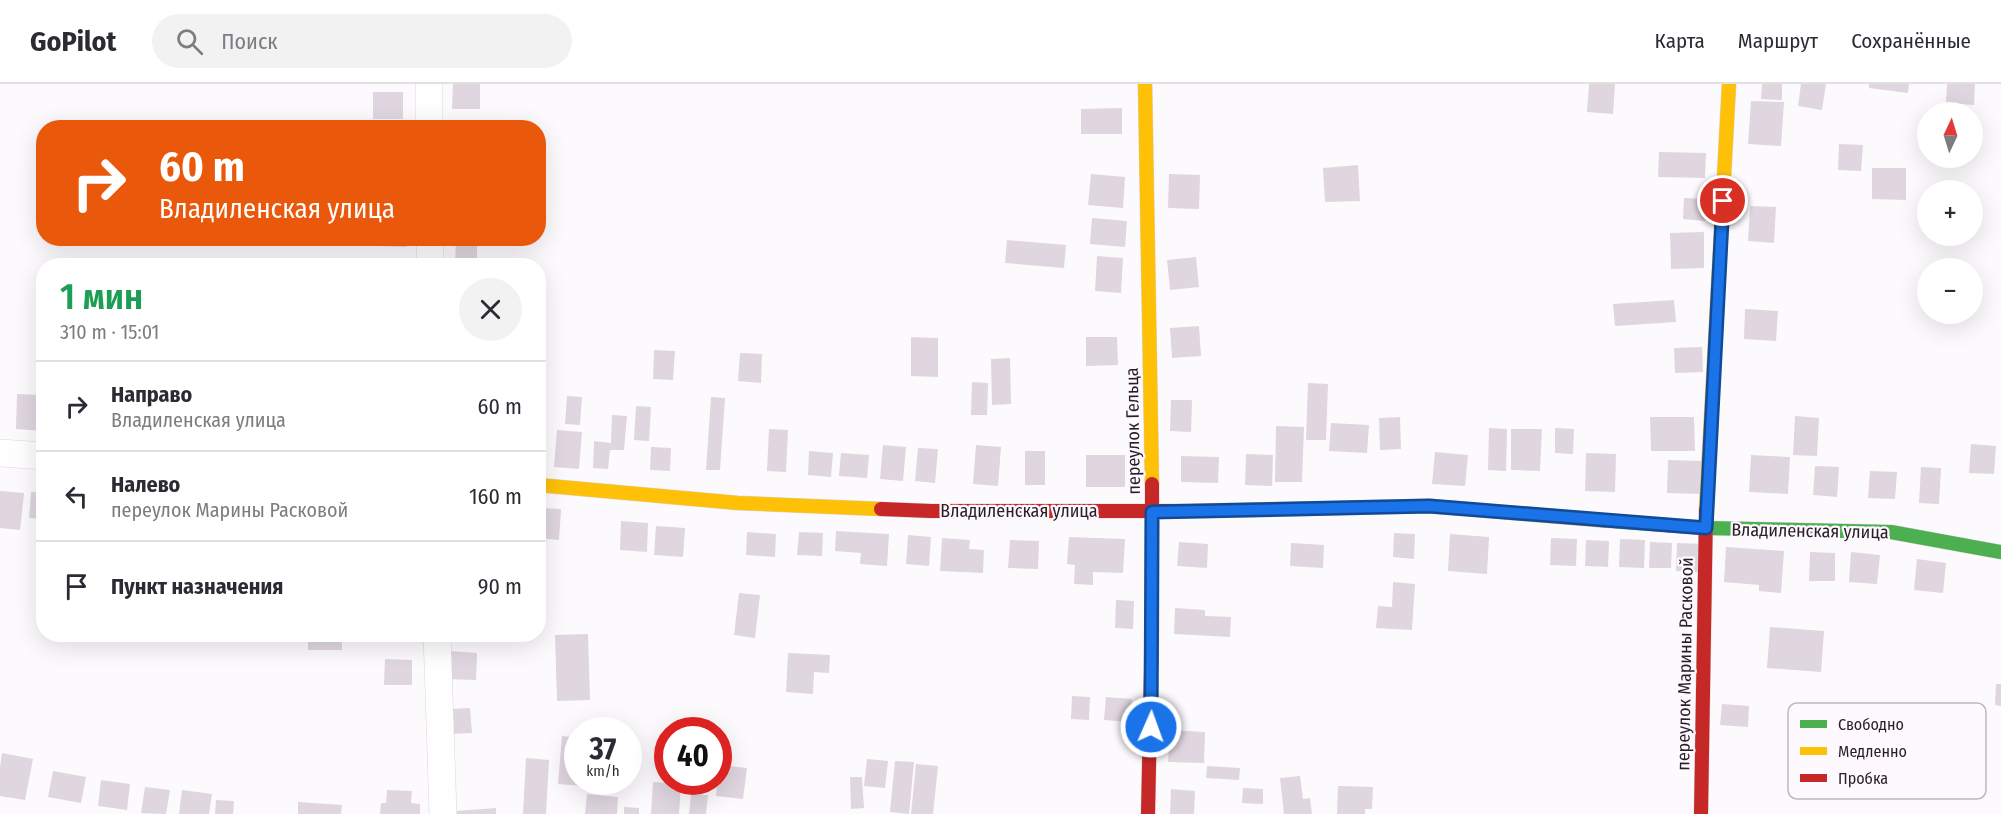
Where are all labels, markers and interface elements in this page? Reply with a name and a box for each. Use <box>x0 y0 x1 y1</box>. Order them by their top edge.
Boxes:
search box <box>152 14 572 68</box>
text: GoPilot <box>30 25 116 58</box>
icon: search <box>173 25 206 58</box>
text: Поиск <box>221 28 278 55</box>
text: Карта <box>1655 28 1705 54</box>
text: Маршрут <box>1738 28 1818 54</box>
text: Сохранённые <box>1851 28 1971 54</box>
north arrow <box>1917 102 1983 168</box>
map controls <box>1917 102 1983 324</box>
text: 60 m <box>159 142 245 192</box>
icon: right <box>60 144 138 222</box>
pin <box>1697 175 1748 226</box>
button: + <box>1917 180 1983 246</box>
icon: arrive <box>1706 184 1739 217</box>
text: Владиленская улица <box>159 193 395 225</box>
button: − <box>1917 258 1983 324</box>
text: 1 мин <box>60 275 143 319</box>
button: close <box>459 278 522 341</box>
text: 310 m · 15:01 <box>60 320 159 344</box>
street label: переулок Гельца <box>1121 367 1145 495</box>
text: Направо <box>111 381 192 408</box>
icon: right <box>60 390 93 423</box>
text: 60 m <box>478 393 522 420</box>
text: Владиленская улица <box>111 408 286 432</box>
text: Налево <box>111 471 180 498</box>
icon: left <box>60 480 93 513</box>
text: 160 m <box>469 483 522 510</box>
text: переулок Марины Расковой <box>111 498 348 522</box>
street label: Владиленская улица <box>940 500 1098 522</box>
street label: Владиленская улица <box>1731 519 1889 543</box>
street label: переулок Марины Расковой <box>1672 557 1698 771</box>
icon: arrive <box>60 570 93 603</box>
text: Пункт назначения <box>111 573 283 600</box>
text: 90 m <box>478 573 522 600</box>
position arrow <box>1119 695 1183 759</box>
legend <box>1788 703 1986 799</box>
text: Свободно <box>1838 715 1904 734</box>
speed limit sign: 40 <box>654 717 732 795</box>
text: 37 <box>590 731 616 767</box>
text: Медленно <box>1838 742 1907 761</box>
text: km/h <box>586 762 620 780</box>
text: Пробка <box>1838 769 1888 788</box>

